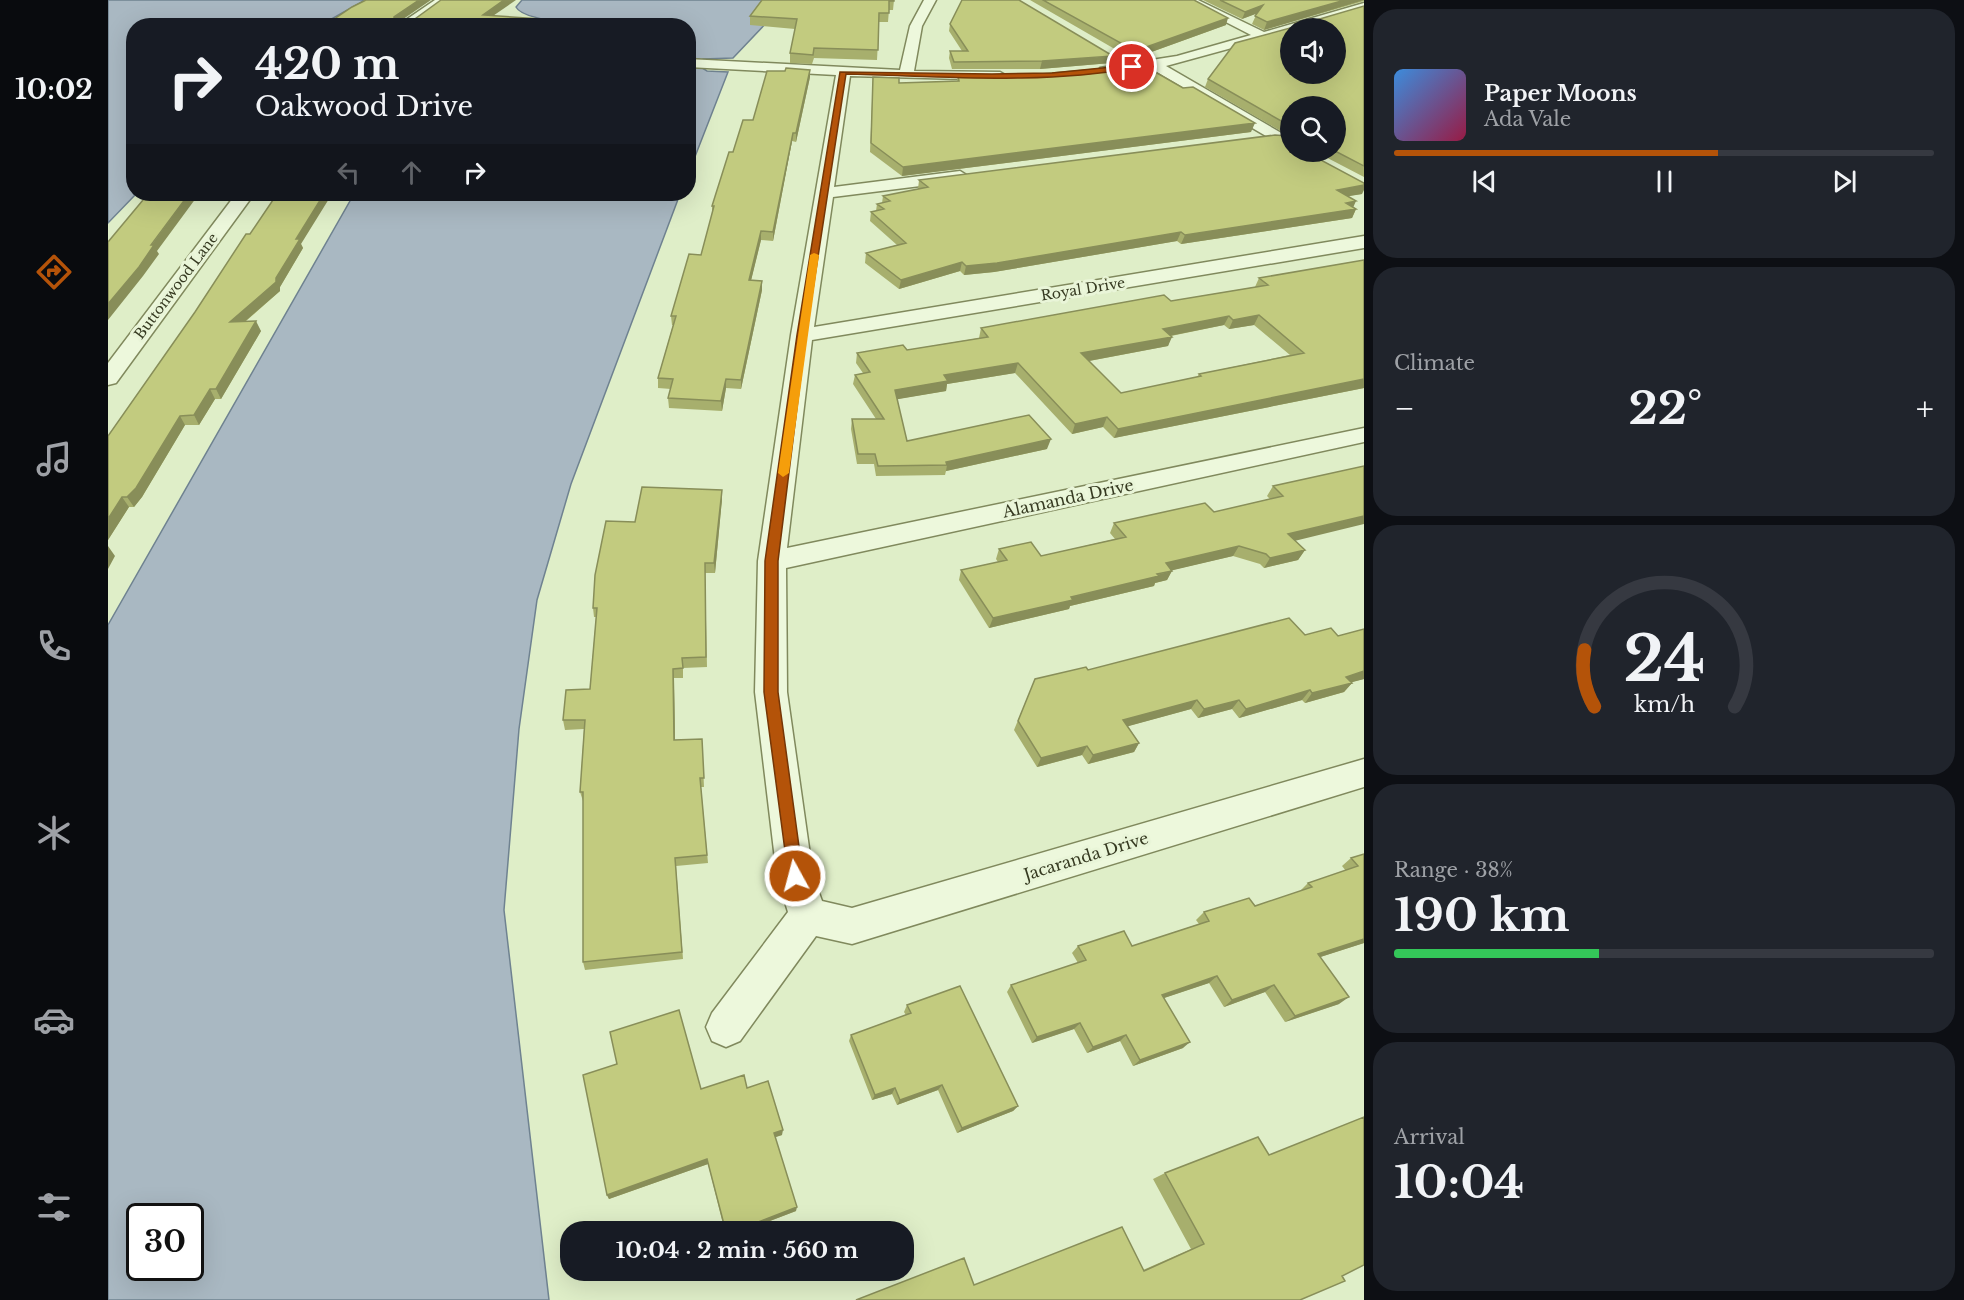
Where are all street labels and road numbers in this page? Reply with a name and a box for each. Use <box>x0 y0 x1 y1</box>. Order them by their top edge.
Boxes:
street label: Buttonwood Lane <box>130 229 222 343</box>
street label: Royal Drive <box>1040 273 1126 305</box>
street label: Alamanda Drive <box>1000 474 1135 522</box>
street label: Jacaranda Drive <box>1019 828 1151 885</box>

